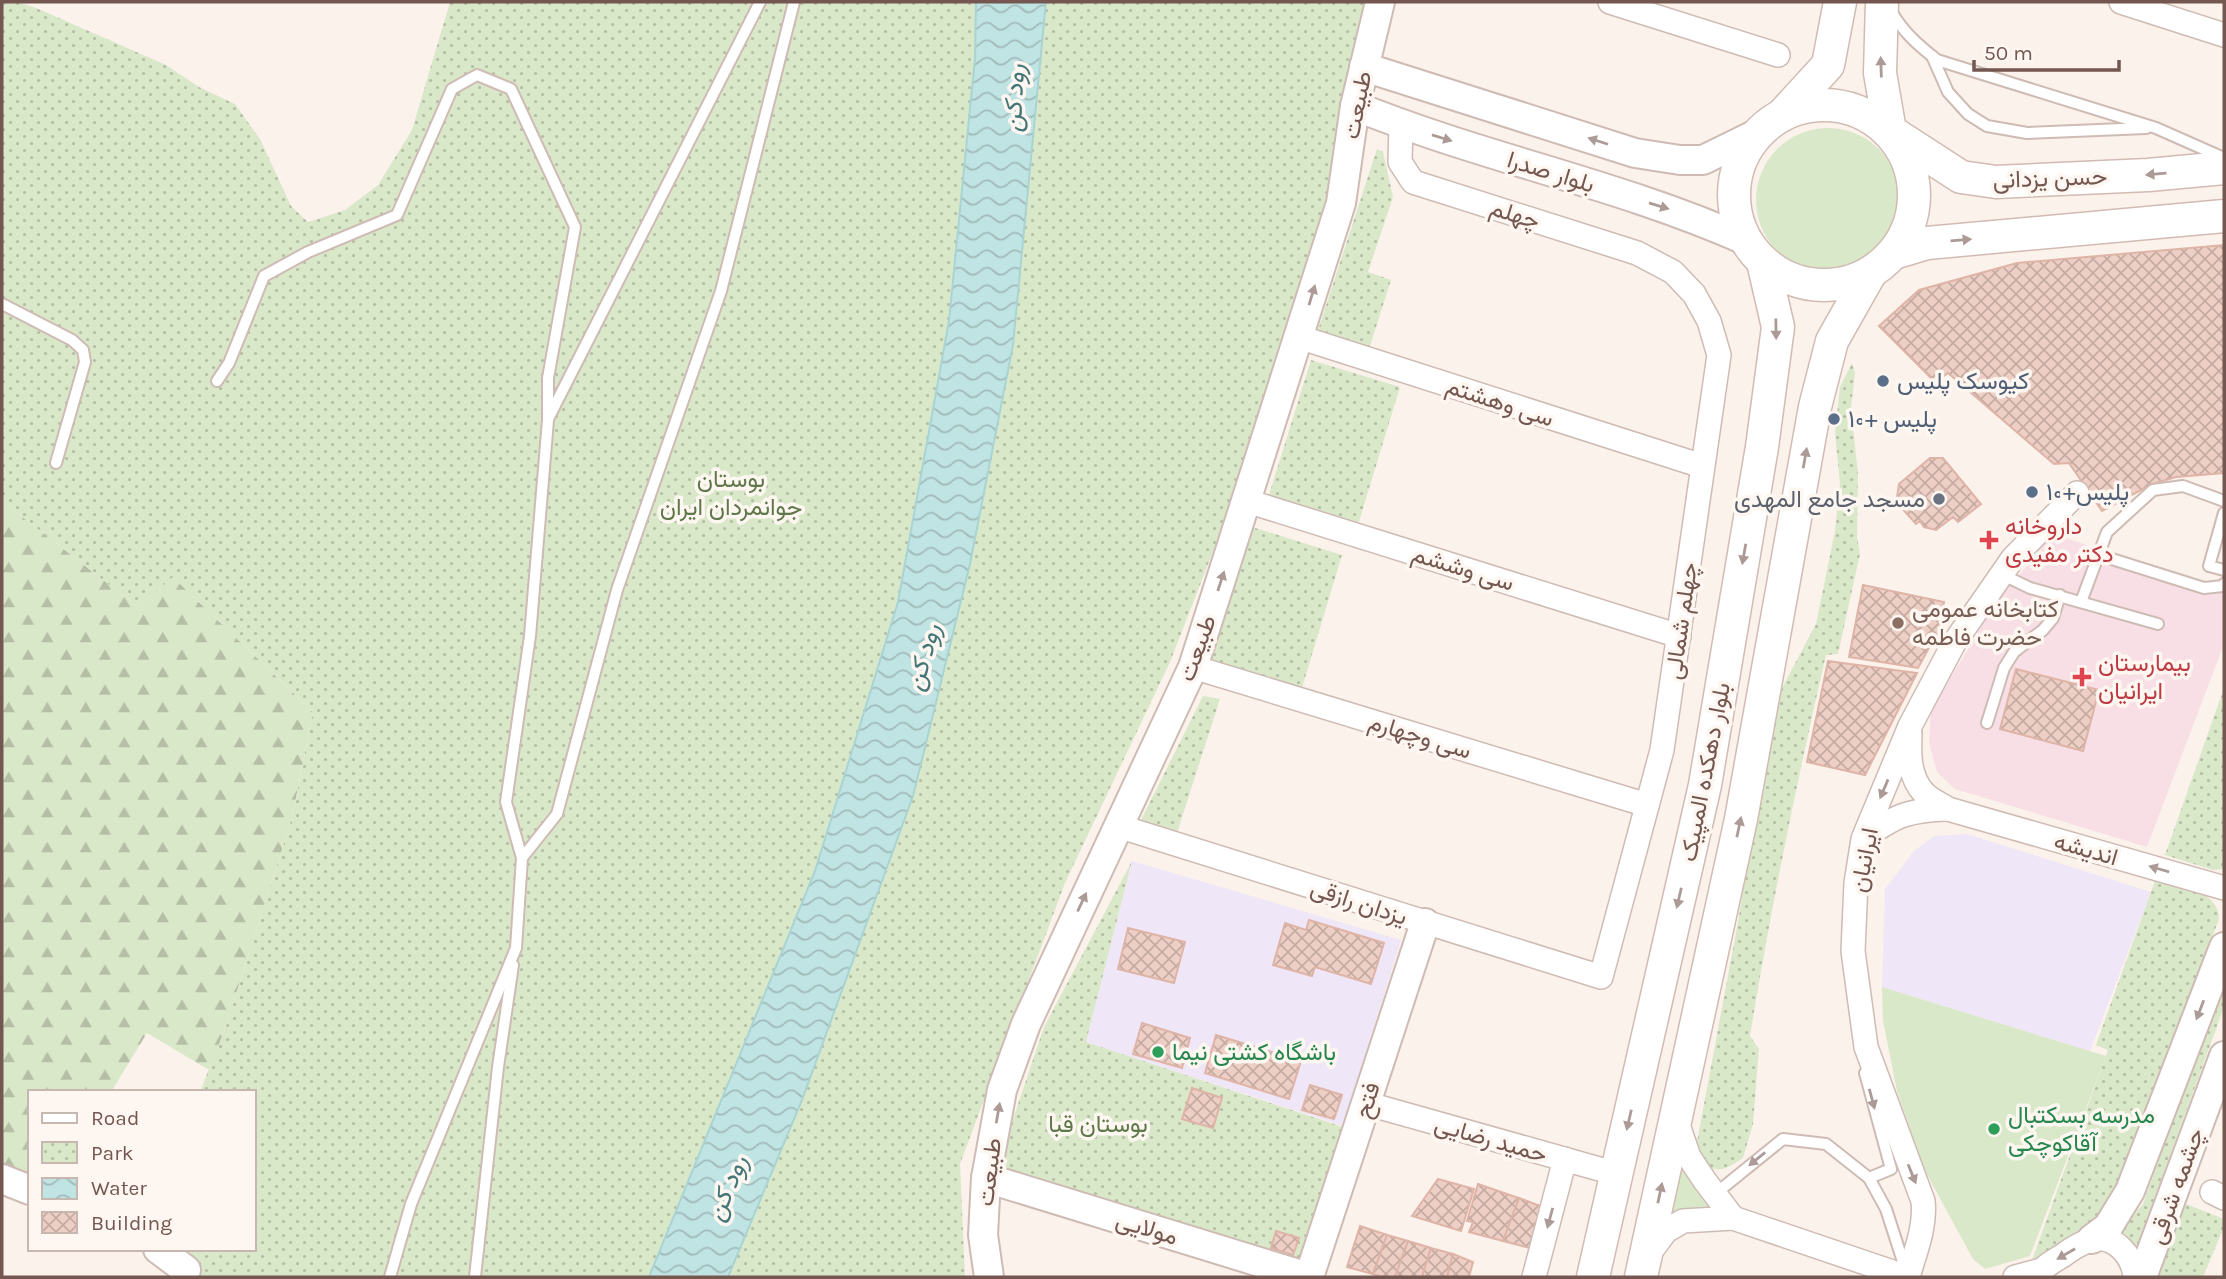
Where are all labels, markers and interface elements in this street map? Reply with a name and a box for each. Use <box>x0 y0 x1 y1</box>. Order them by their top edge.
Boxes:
scale bar <box>1974 28 2119 72</box>
text: 50 m <box>1984 41 2033 65</box>
one-way arrow <box>1875 56 1886 78</box>
water label: رود کن <box>997 63 1031 133</box>
street label: طبیعت <box>1337 69 1377 141</box>
one-way arrow <box>1432 133 1453 144</box>
one-way arrow <box>1587 135 1608 146</box>
street label: بلوار صدرا <box>1504 145 1598 199</box>
street label: حسن یزدانی <box>1992 162 2108 195</box>
one-way arrow <box>2145 169 2167 180</box>
street label: چهلم <box>1486 193 1543 237</box>
one-way arrow <box>1649 201 1670 212</box>
one-way arrow <box>1950 234 1972 245</box>
one-way arrow <box>1308 284 1318 305</box>
one-way arrow <box>1770 318 1781 340</box>
place label: کیوسک پلیس <box>1897 367 2029 397</box>
street label: سی وهشتم <box>1442 371 1557 434</box>
marker: کیوسک پلیس <box>1875 373 1891 389</box>
place label: پلیس +۱۰ <box>1848 405 1937 435</box>
marker: پلیس +۱۰ <box>1826 411 1842 427</box>
one-way arrow <box>1800 447 1811 469</box>
park label: بوستان جوانمردان ایران <box>660 465 802 522</box>
place label: پلیس+۱۰ <box>2046 478 2129 508</box>
marker: پلیس+۱۰ <box>2024 484 2040 500</box>
place label: مسجد جامع المهدی <box>1734 485 1925 516</box>
marker: مسجد جامع المهدی <box>1931 491 1947 507</box>
place label: داروخانه دکتر مفیدی <box>2005 512 2114 569</box>
marker: داروخانه دکتر مفیدی <box>1979 530 1999 550</box>
street label: سی وششم <box>1408 539 1517 599</box>
one-way arrow <box>1738 543 1749 565</box>
street label: چهلم شمالی <box>1659 561 1705 682</box>
one-way arrow <box>1216 571 1226 592</box>
place label: کتابخانه عمومی حضرت فاطمه <box>1912 595 2059 652</box>
street label: طبیعت <box>1172 611 1222 685</box>
marker: کتابخانه عمومی حضرت فاطمه <box>1890 615 1906 631</box>
water label: رود کن <box>899 620 947 694</box>
place label: بیمارستان ایرانیان <box>2098 649 2191 706</box>
marker: بیمارستان ایرانیان <box>2072 667 2092 687</box>
street label: بلوار دهکده المپیک <box>1674 680 1738 864</box>
street label: سی وچهارم <box>1365 707 1475 767</box>
one-way arrow <box>1878 779 1889 800</box>
one-way arrow <box>1733 816 1744 838</box>
street label: ایرانیان <box>1844 825 1885 895</box>
street label: اندیشه <box>2051 827 2121 871</box>
one-way arrow <box>2148 864 2169 874</box>
street label: یزدان رازقی <box>1307 873 1411 932</box>
one-way arrow <box>1674 887 1685 909</box>
one-way arrow <box>1077 892 1088 912</box>
one-way arrow <box>2194 1000 2205 1021</box>
place label: باشگاه کشتی نیما <box>1172 1038 1336 1066</box>
marker: باشگاه کشتی نیما <box>1150 1044 1166 1060</box>
street label: فتح <box>1348 1079 1389 1122</box>
one-way arrow <box>1867 1089 1877 1110</box>
legend <box>28 1090 256 1251</box>
place label: مدرسه بسکتبال آقاکوچکی <box>2008 1101 2155 1159</box>
one-way arrow <box>992 1102 1003 1124</box>
text: Road <box>91 1106 139 1130</box>
one-way arrow <box>1623 1109 1634 1131</box>
park label: بوستان قبا <box>1048 1110 1148 1139</box>
street label: حمید رضایی <box>1431 1110 1551 1169</box>
marker: مدرسه بسکتبال آقاکوچکی <box>1986 1121 2002 1137</box>
street label: چشمه شرقی <box>2142 1124 2212 1248</box>
street label: طبیعت <box>971 1136 1007 1208</box>
text: Park <box>91 1141 134 1165</box>
water label: رود کن <box>699 1150 755 1226</box>
one-way arrow <box>1749 1152 1767 1167</box>
one-way arrow <box>1906 1164 1917 1185</box>
text: Water <box>91 1176 147 1200</box>
one-way arrow <box>1654 1182 1665 1204</box>
street label: مولایی <box>1112 1205 1181 1252</box>
one-way arrow <box>1544 1208 1554 1229</box>
text: Building <box>91 1211 172 1235</box>
one-way arrow <box>2057 1248 2076 1260</box>

